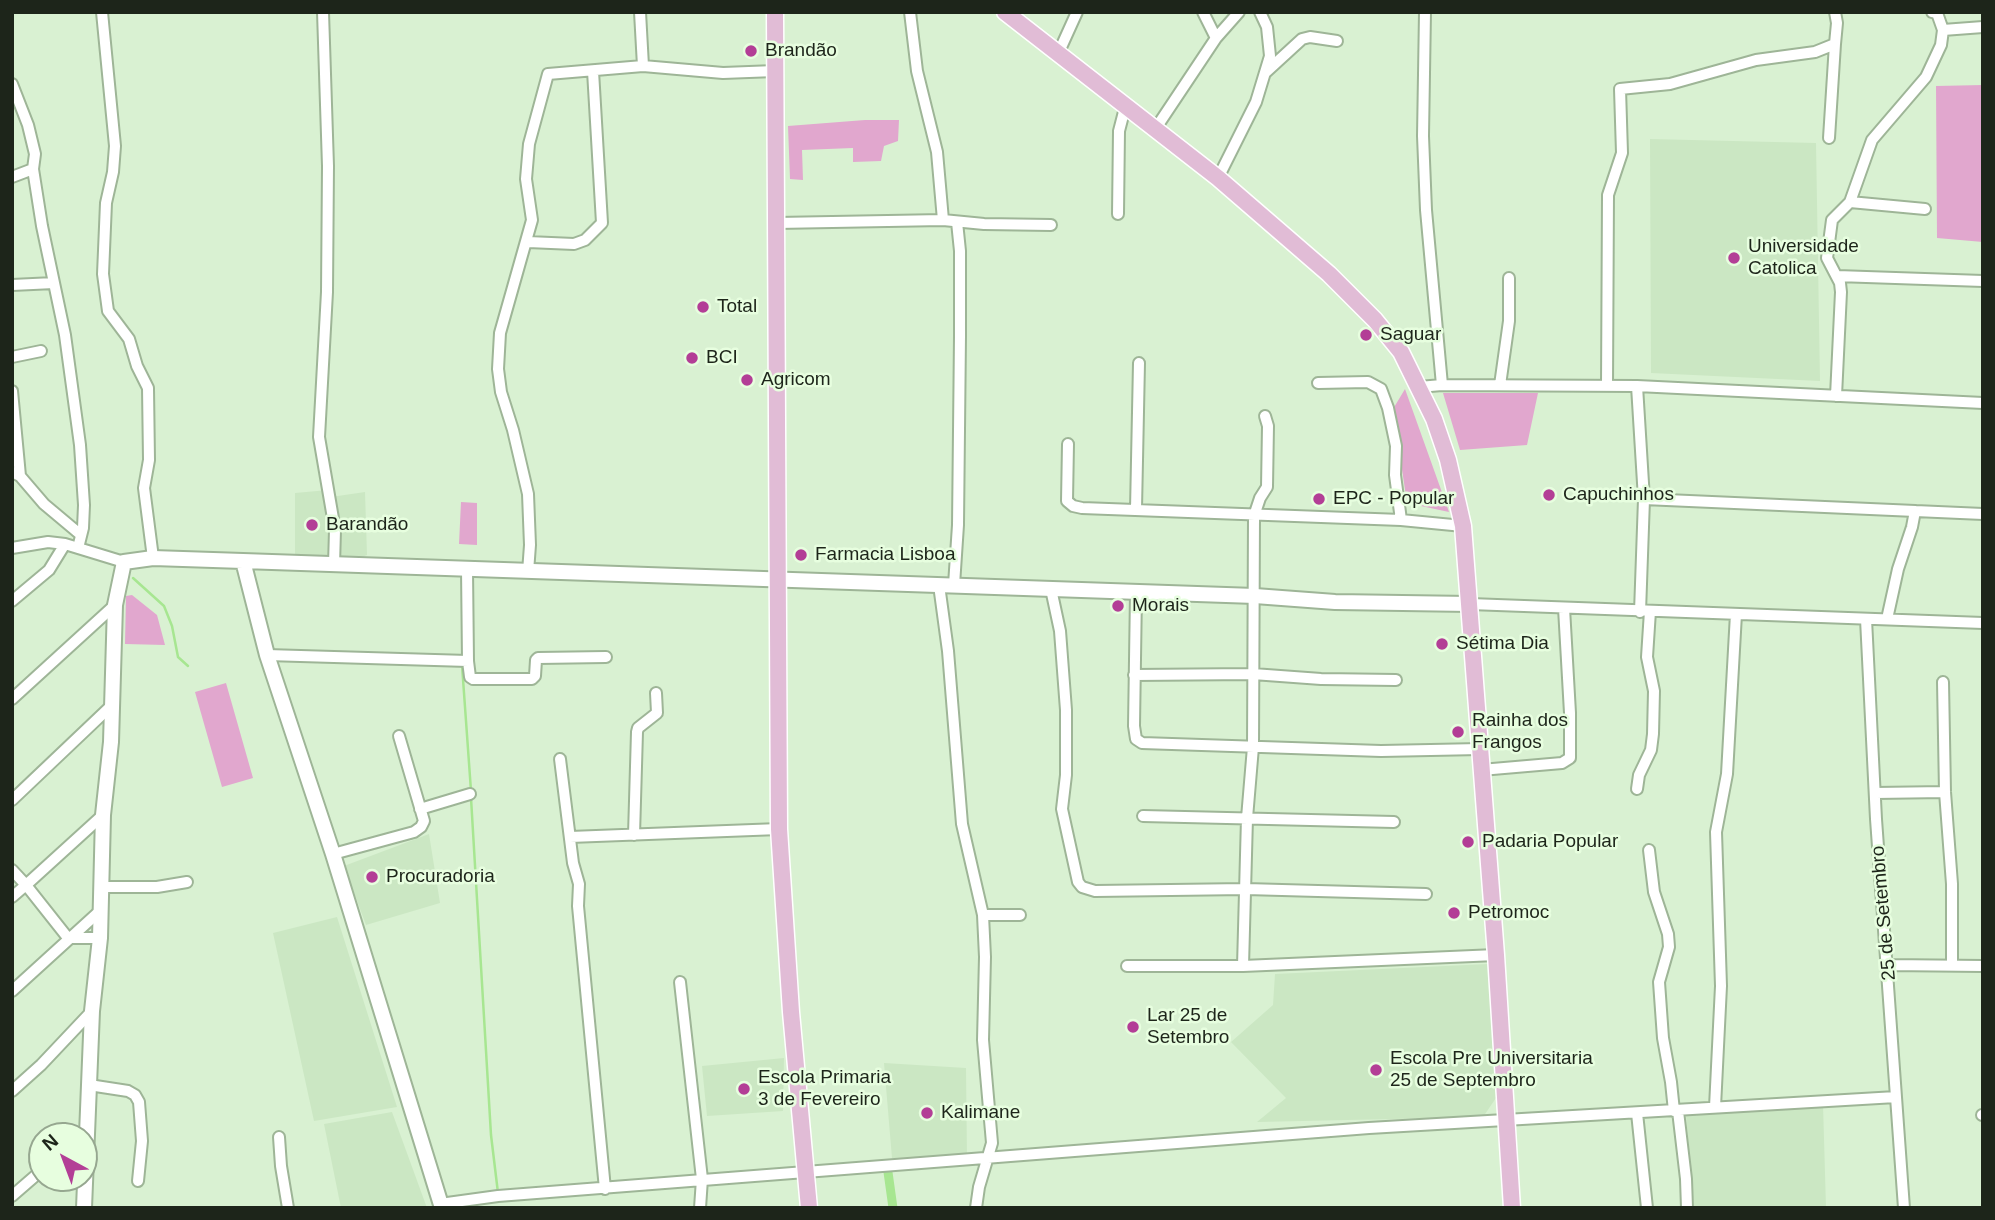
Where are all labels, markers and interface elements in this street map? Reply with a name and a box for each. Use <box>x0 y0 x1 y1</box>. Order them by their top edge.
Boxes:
place label: Brandão <box>765 40 837 62</box>
marker: Brandão <box>743 43 759 59</box>
place label: Universidade Catolica <box>1748 236 1859 280</box>
marker: Universidade Catolica <box>1726 250 1742 266</box>
place label: Total <box>717 296 757 318</box>
marker: Total <box>695 299 711 315</box>
place label: Saguar <box>1380 324 1441 346</box>
marker: Saguar <box>1358 327 1374 343</box>
place label: BCI <box>706 347 738 369</box>
marker: BCI <box>684 350 700 366</box>
place label: Agricom <box>761 369 831 391</box>
marker: Agricom <box>739 372 755 388</box>
place label: Capuchinhos <box>1563 484 1674 506</box>
marker: Capuchinhos <box>1541 487 1557 503</box>
place label: EPC - Popular <box>1333 488 1454 510</box>
marker: EPC - Popular <box>1311 491 1327 507</box>
place label: Barandão <box>326 514 408 536</box>
marker: Barandão <box>304 517 320 533</box>
place label: Farmacia Lisboa <box>815 544 955 566</box>
marker: Farmacia Lisboa <box>793 547 809 563</box>
place label: Morais <box>1132 595 1189 617</box>
marker: Morais <box>1110 598 1126 614</box>
place label: Sétima Dia <box>1456 633 1549 655</box>
marker: Sétima Dia <box>1434 636 1450 652</box>
place label: Rainha dos Frangos <box>1472 710 1568 754</box>
marker: Rainha dos Frangos <box>1450 724 1466 740</box>
place label: Padaria Popular <box>1482 831 1618 853</box>
marker: Padaria Popular <box>1460 834 1476 850</box>
street label: 25 de Setembro <box>1867 845 1901 981</box>
place label: Procuradoria <box>386 866 495 888</box>
marker: Procuradoria <box>364 869 380 885</box>
place label: Petromoc <box>1468 902 1549 924</box>
marker: Petromoc <box>1446 905 1462 921</box>
place label: Lar 25 de Setembro <box>1147 1005 1229 1049</box>
marker: Lar 25 de Setembro <box>1125 1019 1141 1035</box>
place label: Escola Pre Universitaria 25 de Septembro <box>1390 1048 1593 1092</box>
marker: Escola Pre Universitaria 25 de Septembro <box>1368 1062 1384 1078</box>
place label: Escola Primaria 3 de Fevereiro <box>758 1067 891 1111</box>
marker: Escola Primaria 3 de Fevereiro <box>736 1081 752 1097</box>
place label: Kalimane <box>941 1102 1020 1124</box>
marker: Kalimane <box>919 1105 935 1121</box>
north arrow <box>28 1122 98 1192</box>
text: N <box>38 1130 62 1155</box>

